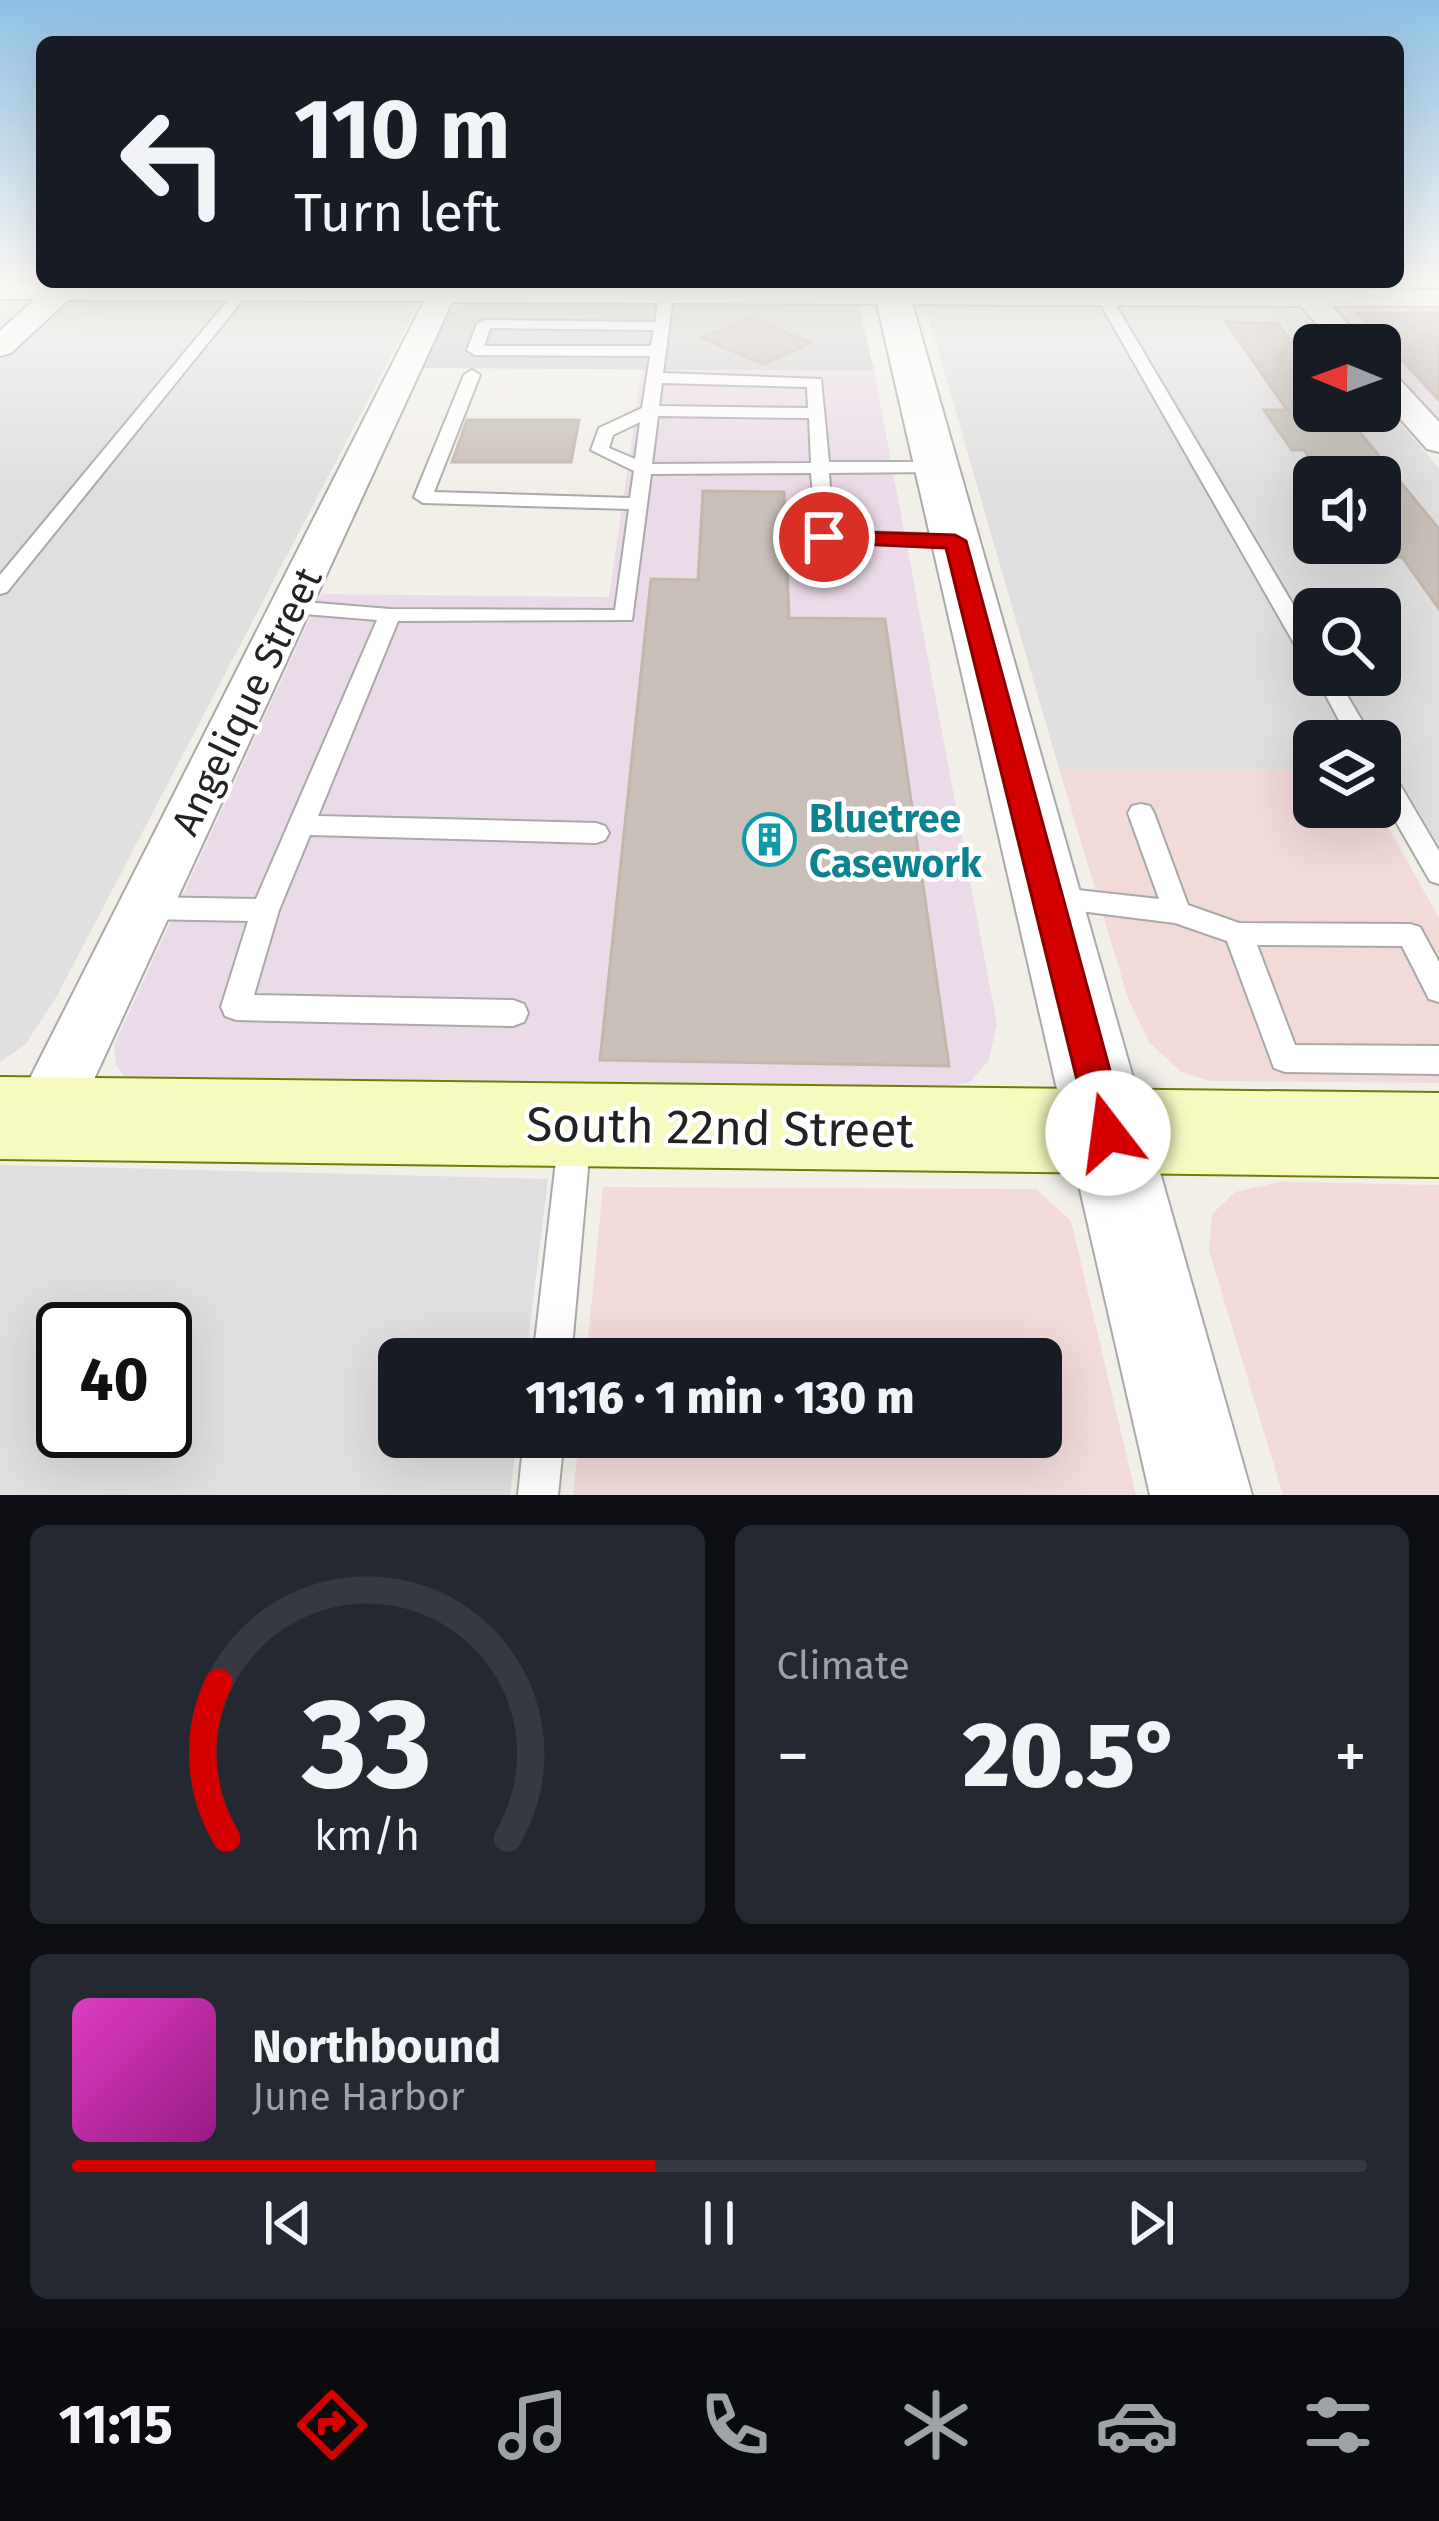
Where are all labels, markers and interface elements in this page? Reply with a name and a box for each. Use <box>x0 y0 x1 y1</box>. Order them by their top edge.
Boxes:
text: 110 m <box>294 79 510 180</box>
icon: left <box>96 84 252 240</box>
text: Turn left <box>294 181 501 245</box>
north arrow <box>1293 324 1401 432</box>
map controls <box>1293 324 1401 828</box>
button: sound <box>1293 456 1401 564</box>
pin <box>773 486 875 588</box>
icon: arrive <box>791 504 857 570</box>
street label: Angelique Street <box>162 559 332 843</box>
button: search <box>1293 588 1401 696</box>
button: layers <box>1293 720 1401 828</box>
place label: Bluetree Casework <box>809 796 982 887</box>
building icon: Bluetree Casework <box>742 812 798 868</box>
position arrow <box>1045 1070 1171 1196</box>
street label: South 22nd Street <box>526 1096 915 1160</box>
speed limit sign: 40 <box>36 1302 192 1458</box>
text: 11:16 · 1 min · 130 m <box>526 1371 914 1425</box>
text: Climate <box>777 1643 910 1689</box>
text: 33 <box>301 1670 432 1820</box>
text: 20.5° <box>963 1702 1181 1810</box>
text: − <box>777 1717 810 1796</box>
text: + <box>1334 1717 1367 1796</box>
text: km/h <box>314 1809 420 1860</box>
text: Northbound <box>252 2020 501 2074</box>
text: June Harbor <box>252 2074 465 2120</box>
icon: previous <box>255 2190 321 2256</box>
icon: pause <box>686 2190 752 2256</box>
icon: next <box>1118 2190 1184 2256</box>
icon: directions <box>290 2383 374 2467</box>
icon: music <box>491 2383 575 2467</box>
icon: phone <box>693 2383 777 2467</box>
icon: climate <box>894 2383 978 2467</box>
icon: car <box>1095 2383 1179 2467</box>
icon: filters <box>1296 2383 1380 2467</box>
text: 11:15 <box>59 2393 173 2457</box>

